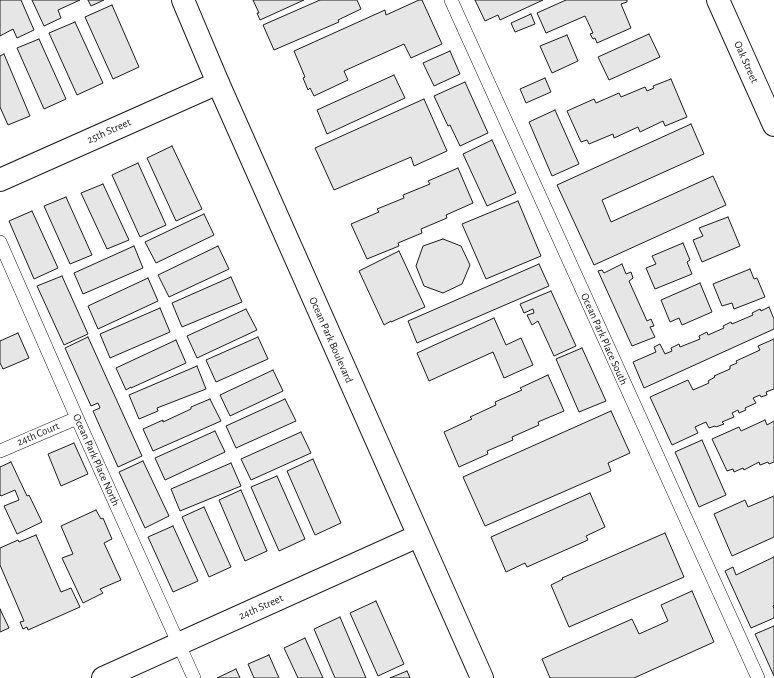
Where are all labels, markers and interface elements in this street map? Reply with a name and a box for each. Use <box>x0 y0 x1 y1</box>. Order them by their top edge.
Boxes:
street label: Oak Street <box>731 39 761 85</box>
street label: 25th Street <box>85 116 133 146</box>
street label: Ocean Park Place South <box>578 291 630 387</box>
street label: Ocean Park Boulevard <box>306 295 356 385</box>
street label: Ocean Park Place North <box>70 412 122 508</box>
street label: 24th Court <box>15 419 61 449</box>
street label: 24th Street <box>237 591 285 623</box>

